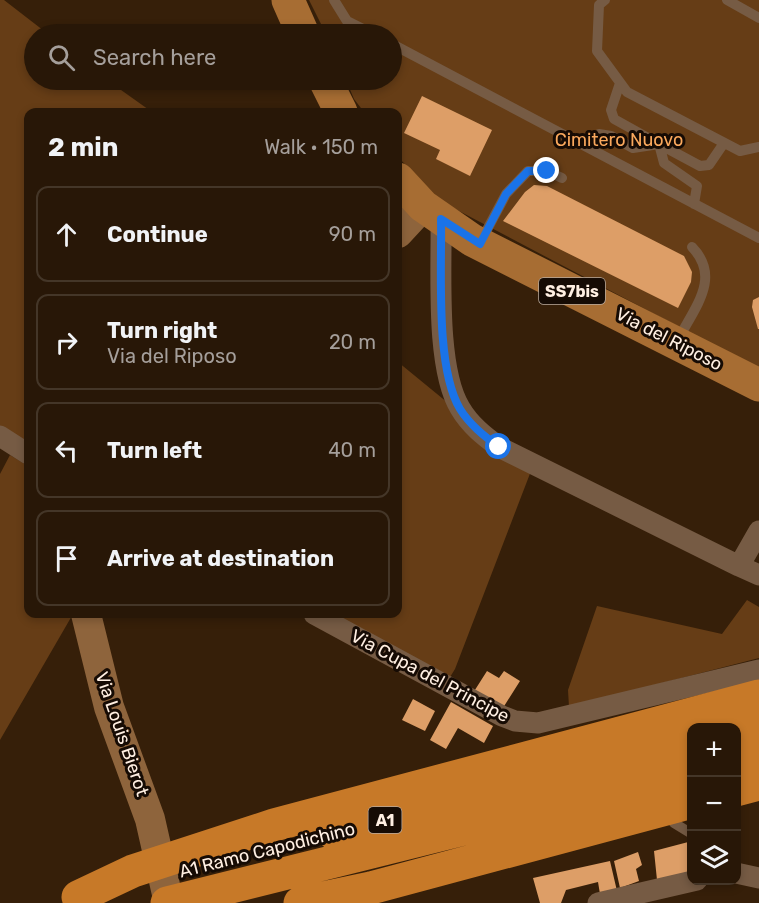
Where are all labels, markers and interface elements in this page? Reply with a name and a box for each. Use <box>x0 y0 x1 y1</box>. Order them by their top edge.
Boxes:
search box <box>24 24 402 90</box>
icon: search <box>45 41 78 74</box>
text: Search here <box>93 44 216 71</box>
park label: Cimitero Nuovo <box>555 129 683 151</box>
text: 2 min <box>48 132 118 163</box>
text: Walk · 150 m <box>264 135 378 159</box>
route end <box>533 157 559 183</box>
icon: ahead <box>50 218 83 251</box>
text: Continue <box>107 221 208 248</box>
text: 90 m <box>329 222 376 246</box>
road number: SS7bis <box>539 278 605 304</box>
street label: Via del Riposo <box>612 303 726 375</box>
text: Turn right <box>107 317 217 344</box>
icon: right <box>50 326 83 359</box>
text: 20 m <box>329 330 376 354</box>
text: Via del Riposo <box>107 344 237 368</box>
route start <box>485 433 511 459</box>
icon: left <box>50 434 83 467</box>
text: Turn left <box>107 437 202 464</box>
text: 40 m <box>328 438 376 462</box>
icon: arrive <box>50 542 83 575</box>
text: Arrive at destination <box>107 545 334 572</box>
street label: Via Cupa del Principe <box>347 625 513 727</box>
street label: Via Louis Bierot <box>90 669 154 799</box>
map controls <box>687 723 741 885</box>
button: + <box>687 723 741 777</box>
button: − <box>687 777 741 831</box>
road number: A1 <box>368 807 402 833</box>
street label: A1 Ramo Capodichino <box>177 818 357 882</box>
button: layers <box>687 831 741 885</box>

